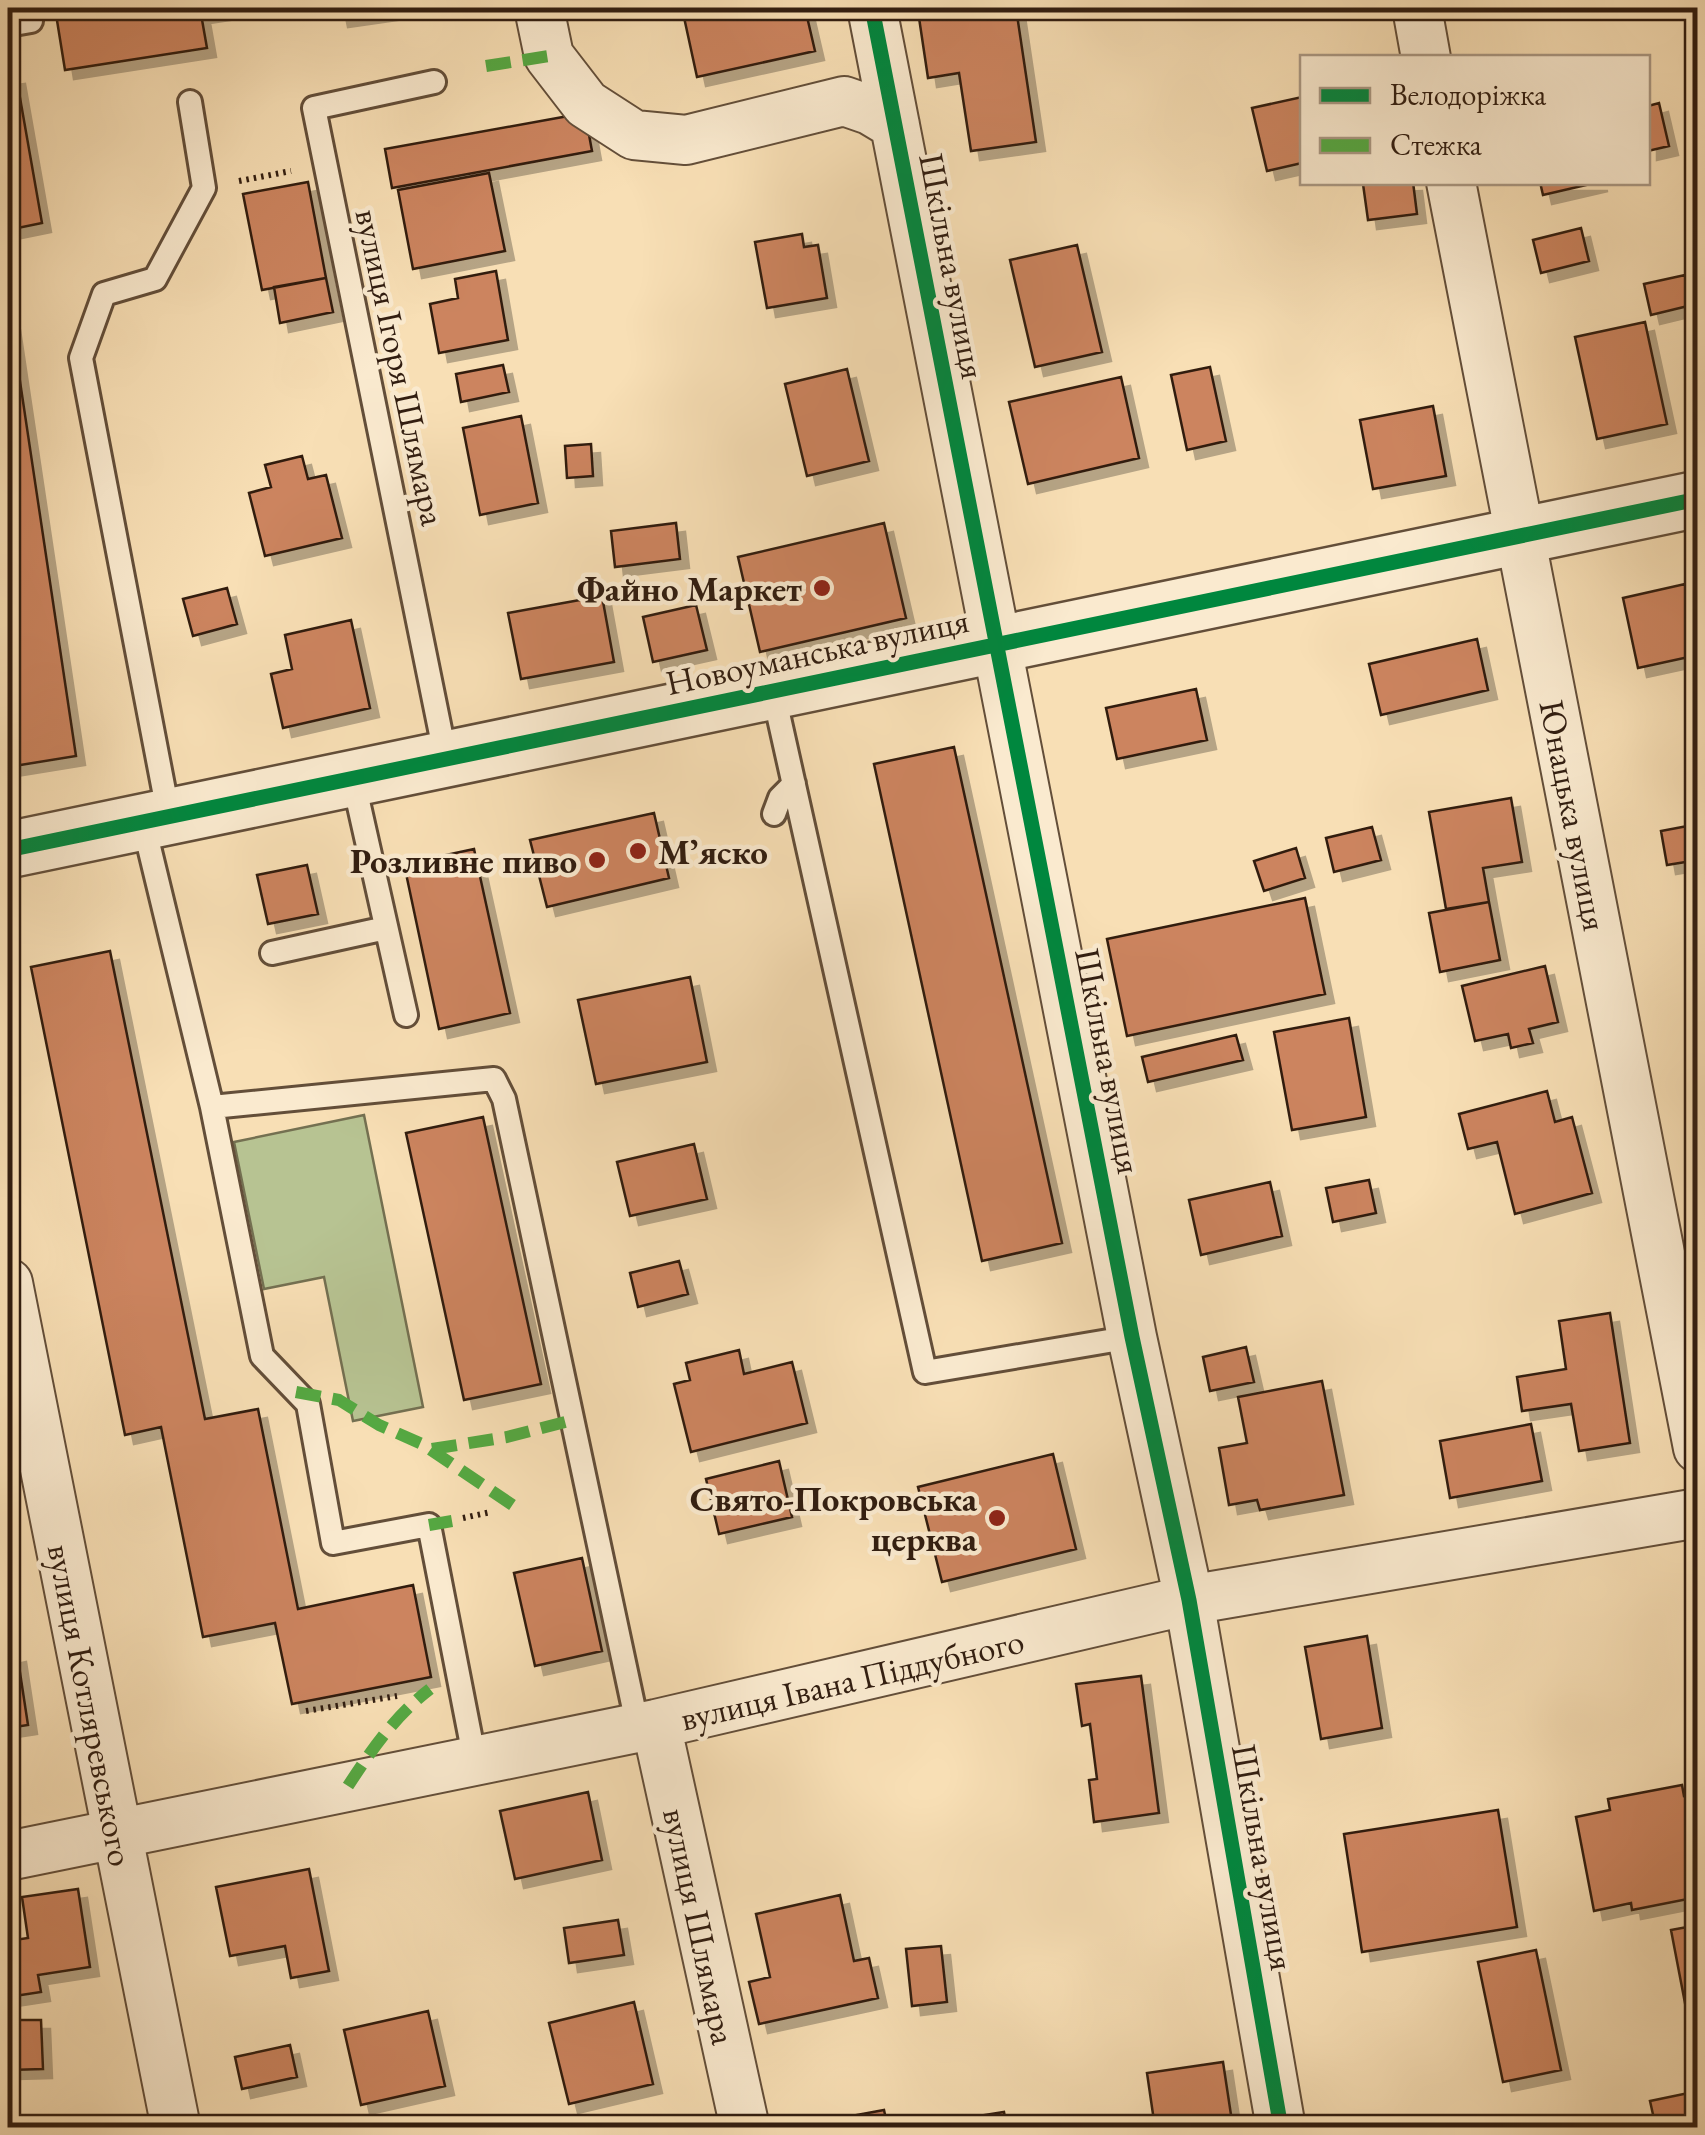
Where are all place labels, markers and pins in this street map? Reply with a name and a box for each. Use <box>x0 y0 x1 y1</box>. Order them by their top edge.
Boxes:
place label: Файно Маркет <box>577 566 802 611</box>
marker: Файно Маркет <box>811 577 833 599</box>
place label: Мʼяско <box>658 829 768 874</box>
place label: Розливне пиво <box>350 838 577 883</box>
marker: Мʼяско <box>627 840 649 862</box>
marker: Розливне пиво <box>586 849 608 871</box>
place label: Свято-Покровська церква <box>690 1476 978 1561</box>
marker: Свято-Покровська церква <box>986 1507 1008 1529</box>

